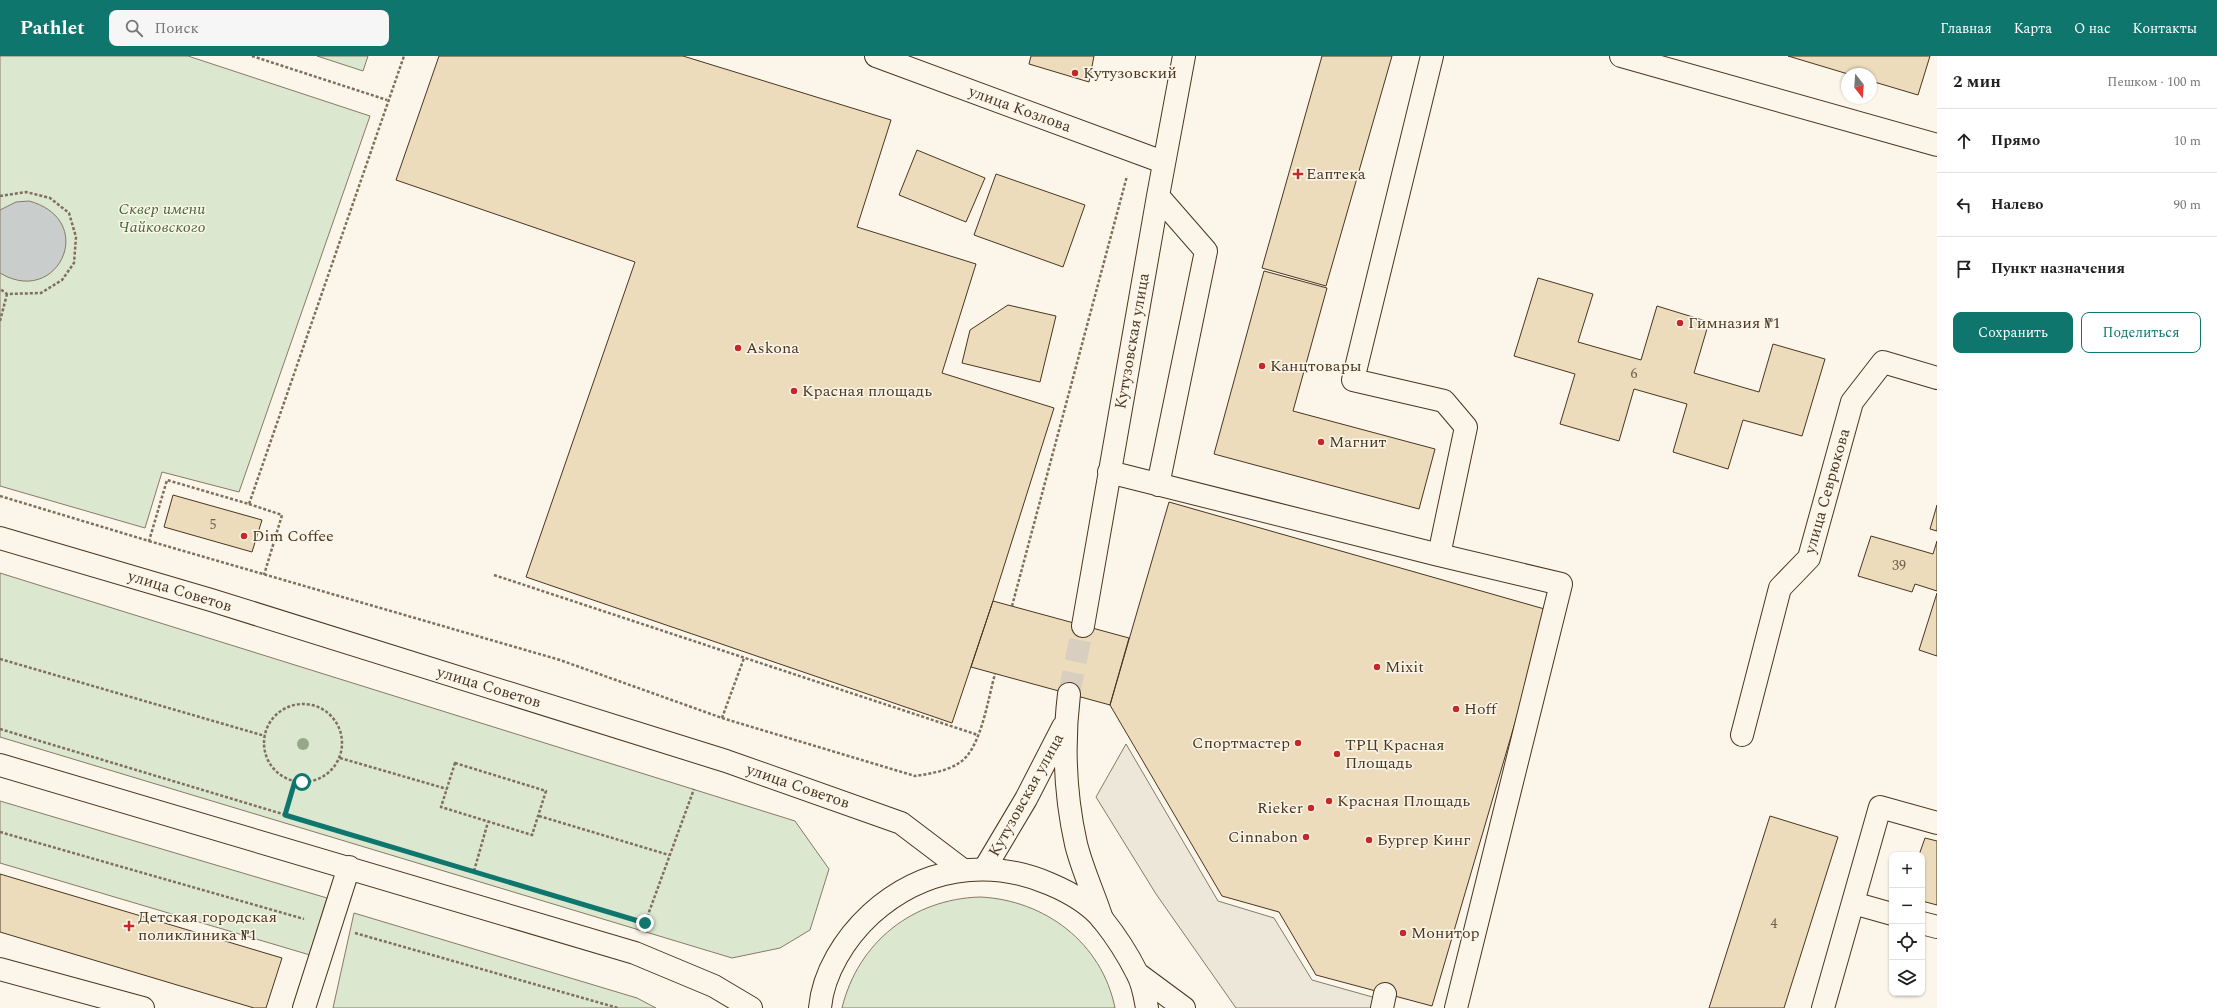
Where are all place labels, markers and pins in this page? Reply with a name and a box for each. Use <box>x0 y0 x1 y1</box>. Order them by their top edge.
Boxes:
place label: Кутузовский <box>1083 61 1177 85</box>
marker: Кутузовский <box>1070 68 1080 78</box>
place label: Еаптека <box>1306 162 1366 186</box>
marker: Еаптека <box>1293 169 1303 179</box>
place label: Гимназия №1 <box>1688 311 1780 335</box>
marker: Гимназия №1 <box>1675 318 1685 328</box>
place label: Askona <box>746 336 799 360</box>
marker: Askona <box>733 343 743 353</box>
place label: Канцтовары <box>1270 354 1362 378</box>
marker: Канцтовары <box>1257 361 1267 371</box>
place label: Красная площадь <box>802 379 932 403</box>
marker: Красная площадь <box>789 386 799 396</box>
place label: Магнит <box>1329 430 1387 454</box>
marker: Магнит <box>1316 437 1326 447</box>
place label: Dim Coffee <box>252 524 334 548</box>
marker: Dim Coffee <box>239 531 249 541</box>
place label: Mixit <box>1385 655 1424 679</box>
marker: Mixit <box>1372 662 1382 672</box>
place label: Hoff <box>1464 697 1498 721</box>
marker: Hoff <box>1451 704 1461 714</box>
place label: Спортмастер <box>1192 731 1290 755</box>
place label: ТРЦ Красная Площадь <box>1345 733 1445 775</box>
marker: Спортмастер <box>1293 738 1303 748</box>
marker: ТРЦ Красная Площадь <box>1332 749 1342 759</box>
place label: Красная Площадь <box>1337 789 1470 813</box>
place label: Rieker <box>1257 796 1303 820</box>
marker: Красная Площадь <box>1324 796 1334 806</box>
marker: Rieker <box>1306 803 1316 813</box>
place label: Cinnabon <box>1228 825 1298 849</box>
place label: Бургер Кинг <box>1377 828 1470 852</box>
marker: Cinnabon <box>1301 832 1311 842</box>
marker: Бургер Кинг <box>1364 835 1374 845</box>
place label: Детская городская поликлиника №1 <box>138 905 277 947</box>
marker: Детская городская поликлиника №1 <box>123 920 135 932</box>
place label: Монитор <box>1411 921 1480 945</box>
marker: Монитор <box>1398 928 1408 938</box>

